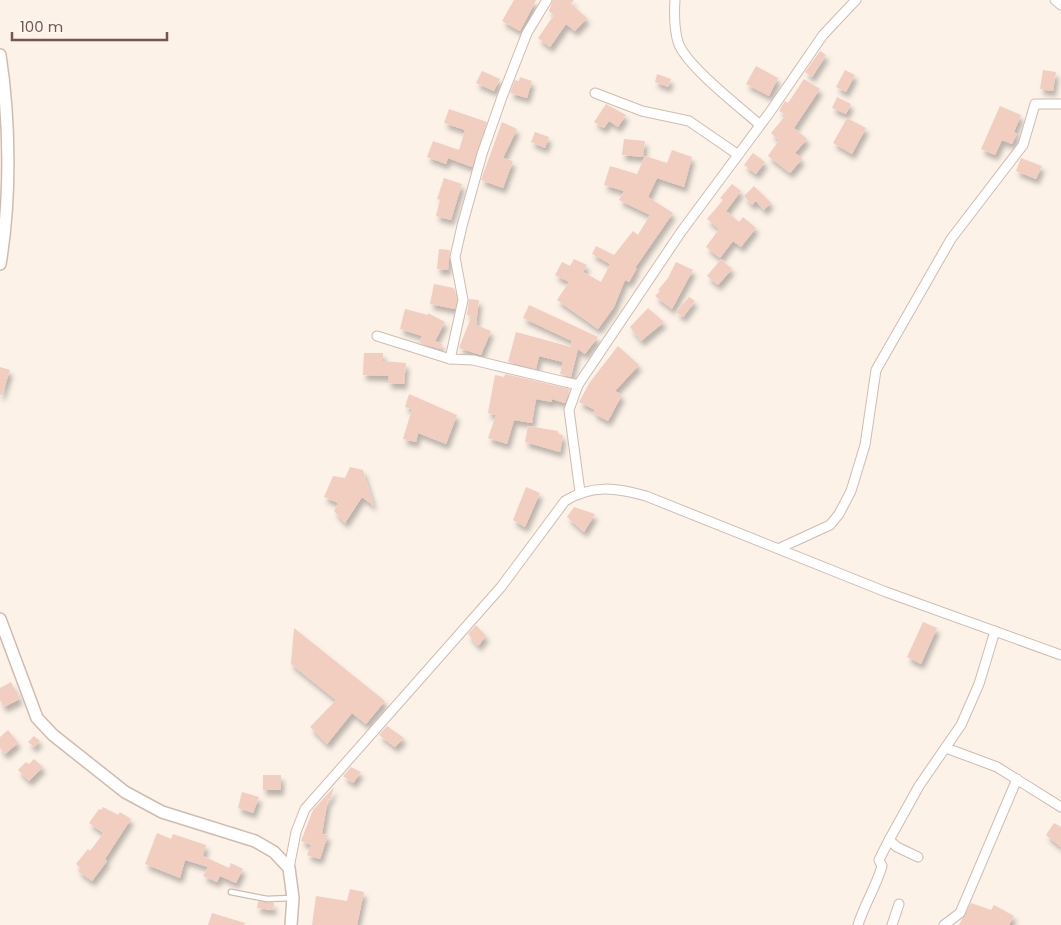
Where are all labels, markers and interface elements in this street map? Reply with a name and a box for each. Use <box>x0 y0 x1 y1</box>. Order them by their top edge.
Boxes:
scale bar <box>12 10 168 42</box>
text: 100 m <box>20 16 63 37</box>

